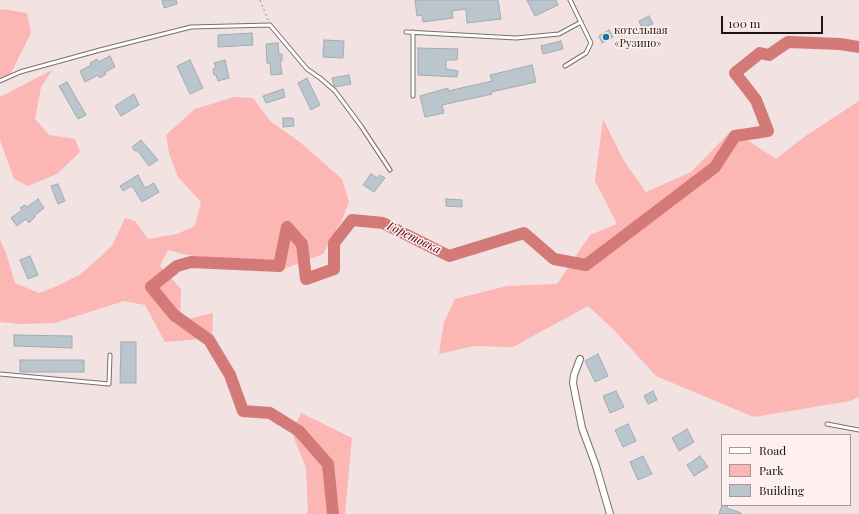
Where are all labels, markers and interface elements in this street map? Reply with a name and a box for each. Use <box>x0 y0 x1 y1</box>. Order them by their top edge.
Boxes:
scale bar <box>723 8 825 34</box>
text: 100 m <box>728 15 760 31</box>
place label: котельная «Рузино» <box>614 24 668 50</box>
marker: котельная «Рузино» <box>601 32 611 42</box>
water label: Горетовка <box>385 219 443 257</box>
legend <box>721 434 851 506</box>
text: Road <box>759 442 786 458</box>
text: Park <box>759 462 784 478</box>
text: Building <box>759 482 804 498</box>

